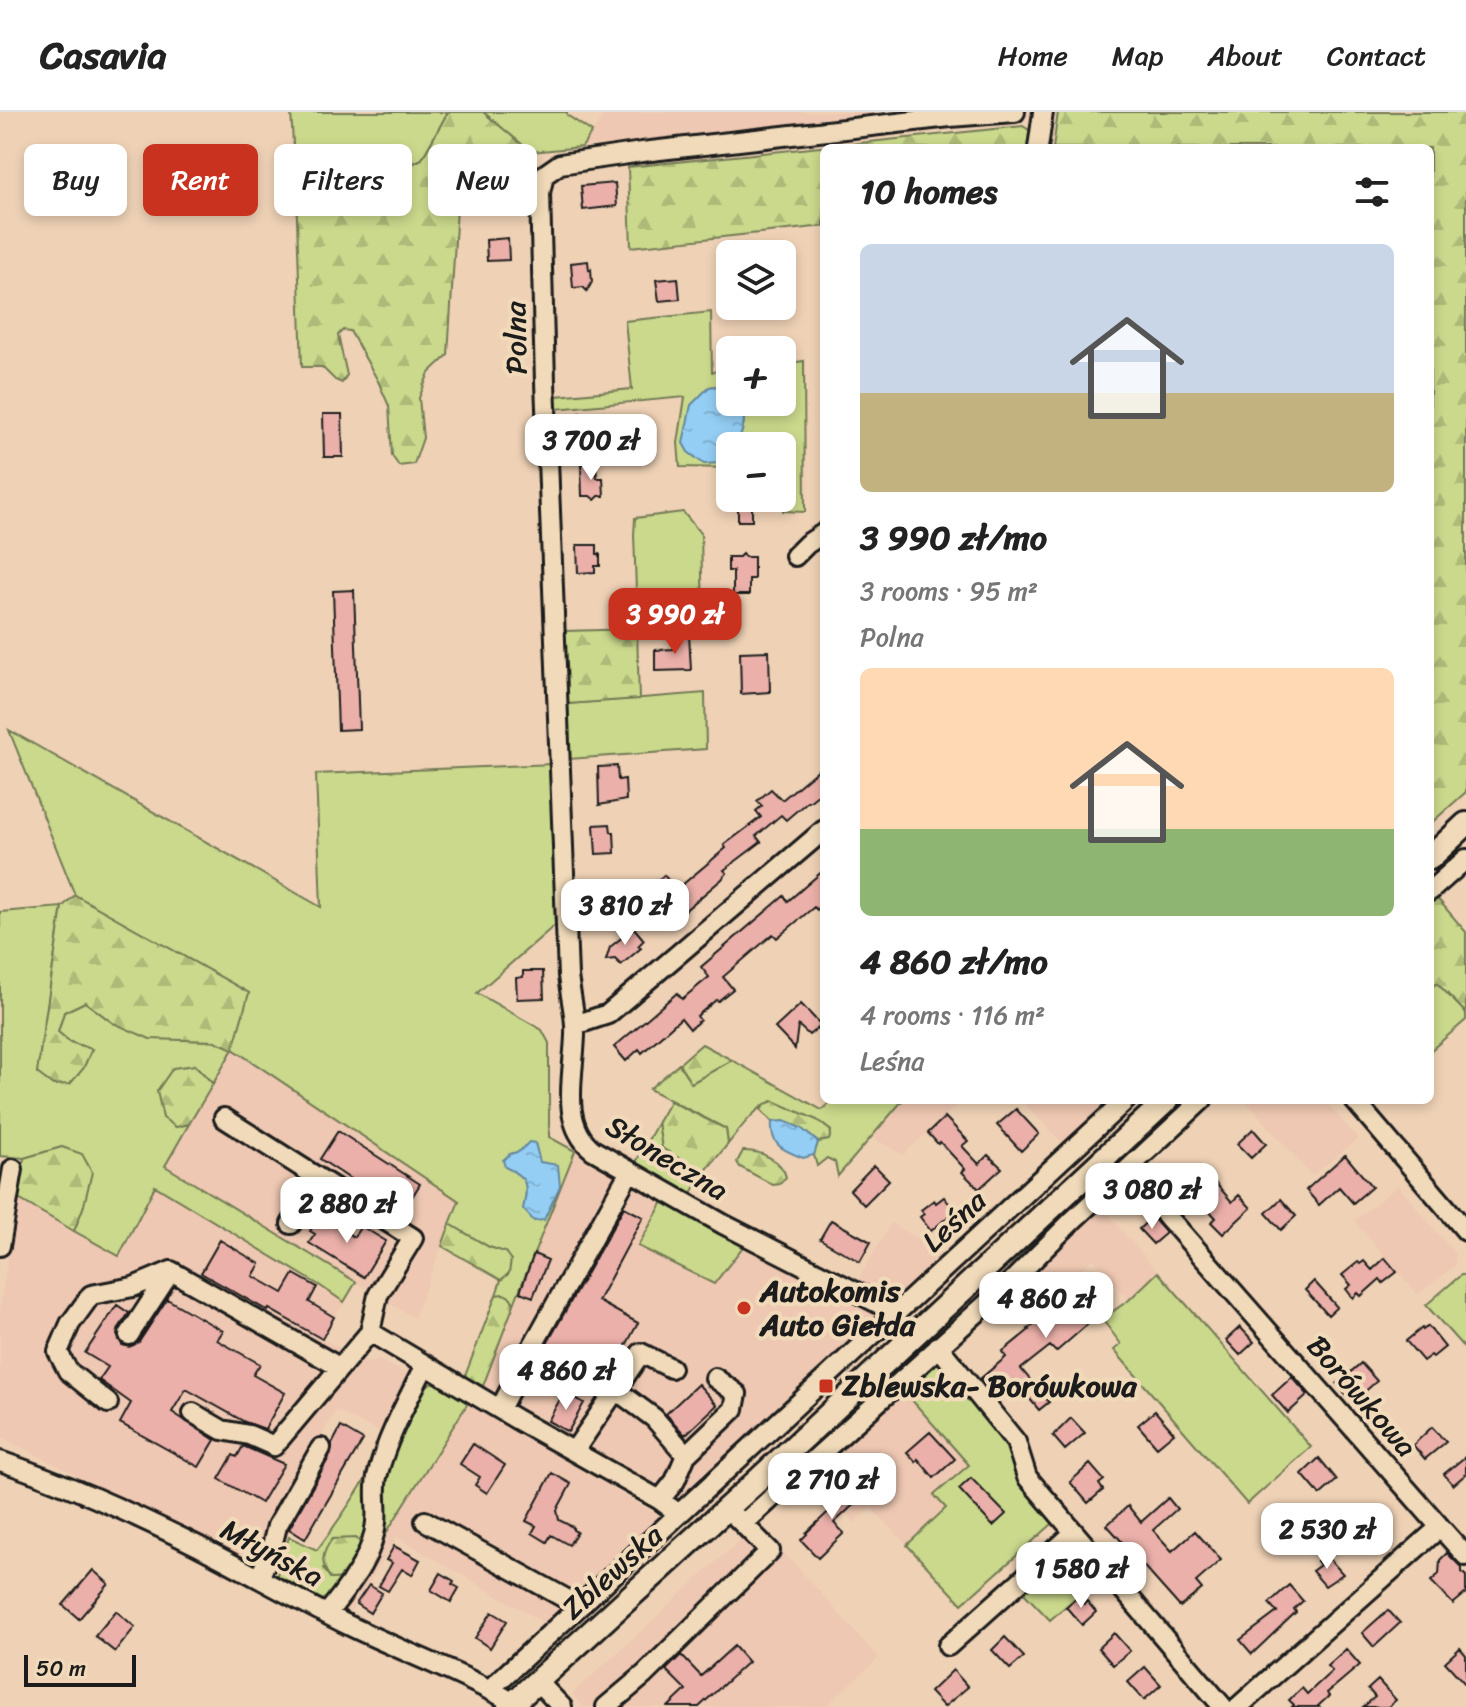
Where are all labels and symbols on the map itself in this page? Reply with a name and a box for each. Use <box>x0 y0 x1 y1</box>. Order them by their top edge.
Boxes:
street label: Polna <box>488 300 544 375</box>
pin: 3 700 zł <box>508 414 674 482</box>
pin: 3 990 zł <box>592 588 758 656</box>
pin: 3 810 zł <box>542 879 708 947</box>
street label: Słoneczna <box>595 1100 739 1216</box>
pin: 3 080 zł <box>1069 1163 1235 1231</box>
street label: Leśna <box>908 1175 1000 1266</box>
pin: 2 880 zł <box>264 1177 430 1245</box>
place label: Autokomis Auto Giełda <box>758 1264 916 1352</box>
pin: 4 860 zł <box>963 1272 1129 1340</box>
marker: Autokomis Auto Giełda <box>735 1299 753 1317</box>
street label: Borówkowa <box>1293 1322 1431 1470</box>
pin: 4 860 zł <box>483 1344 649 1412</box>
place label: Zblewska- Borówkowa <box>841 1359 1137 1413</box>
marker: Zblewska- Borówkowa <box>817 1377 835 1395</box>
pin: 2 710 zł <box>749 1453 915 1521</box>
street label: Młyńska <box>210 1503 334 1603</box>
pin: 2 530 zł <box>1244 1503 1410 1571</box>
street label: Zblewska <box>548 1510 677 1633</box>
pin: 1 580 zł <box>998 1542 1164 1610</box>
scale bar <box>24 1651 136 1687</box>

